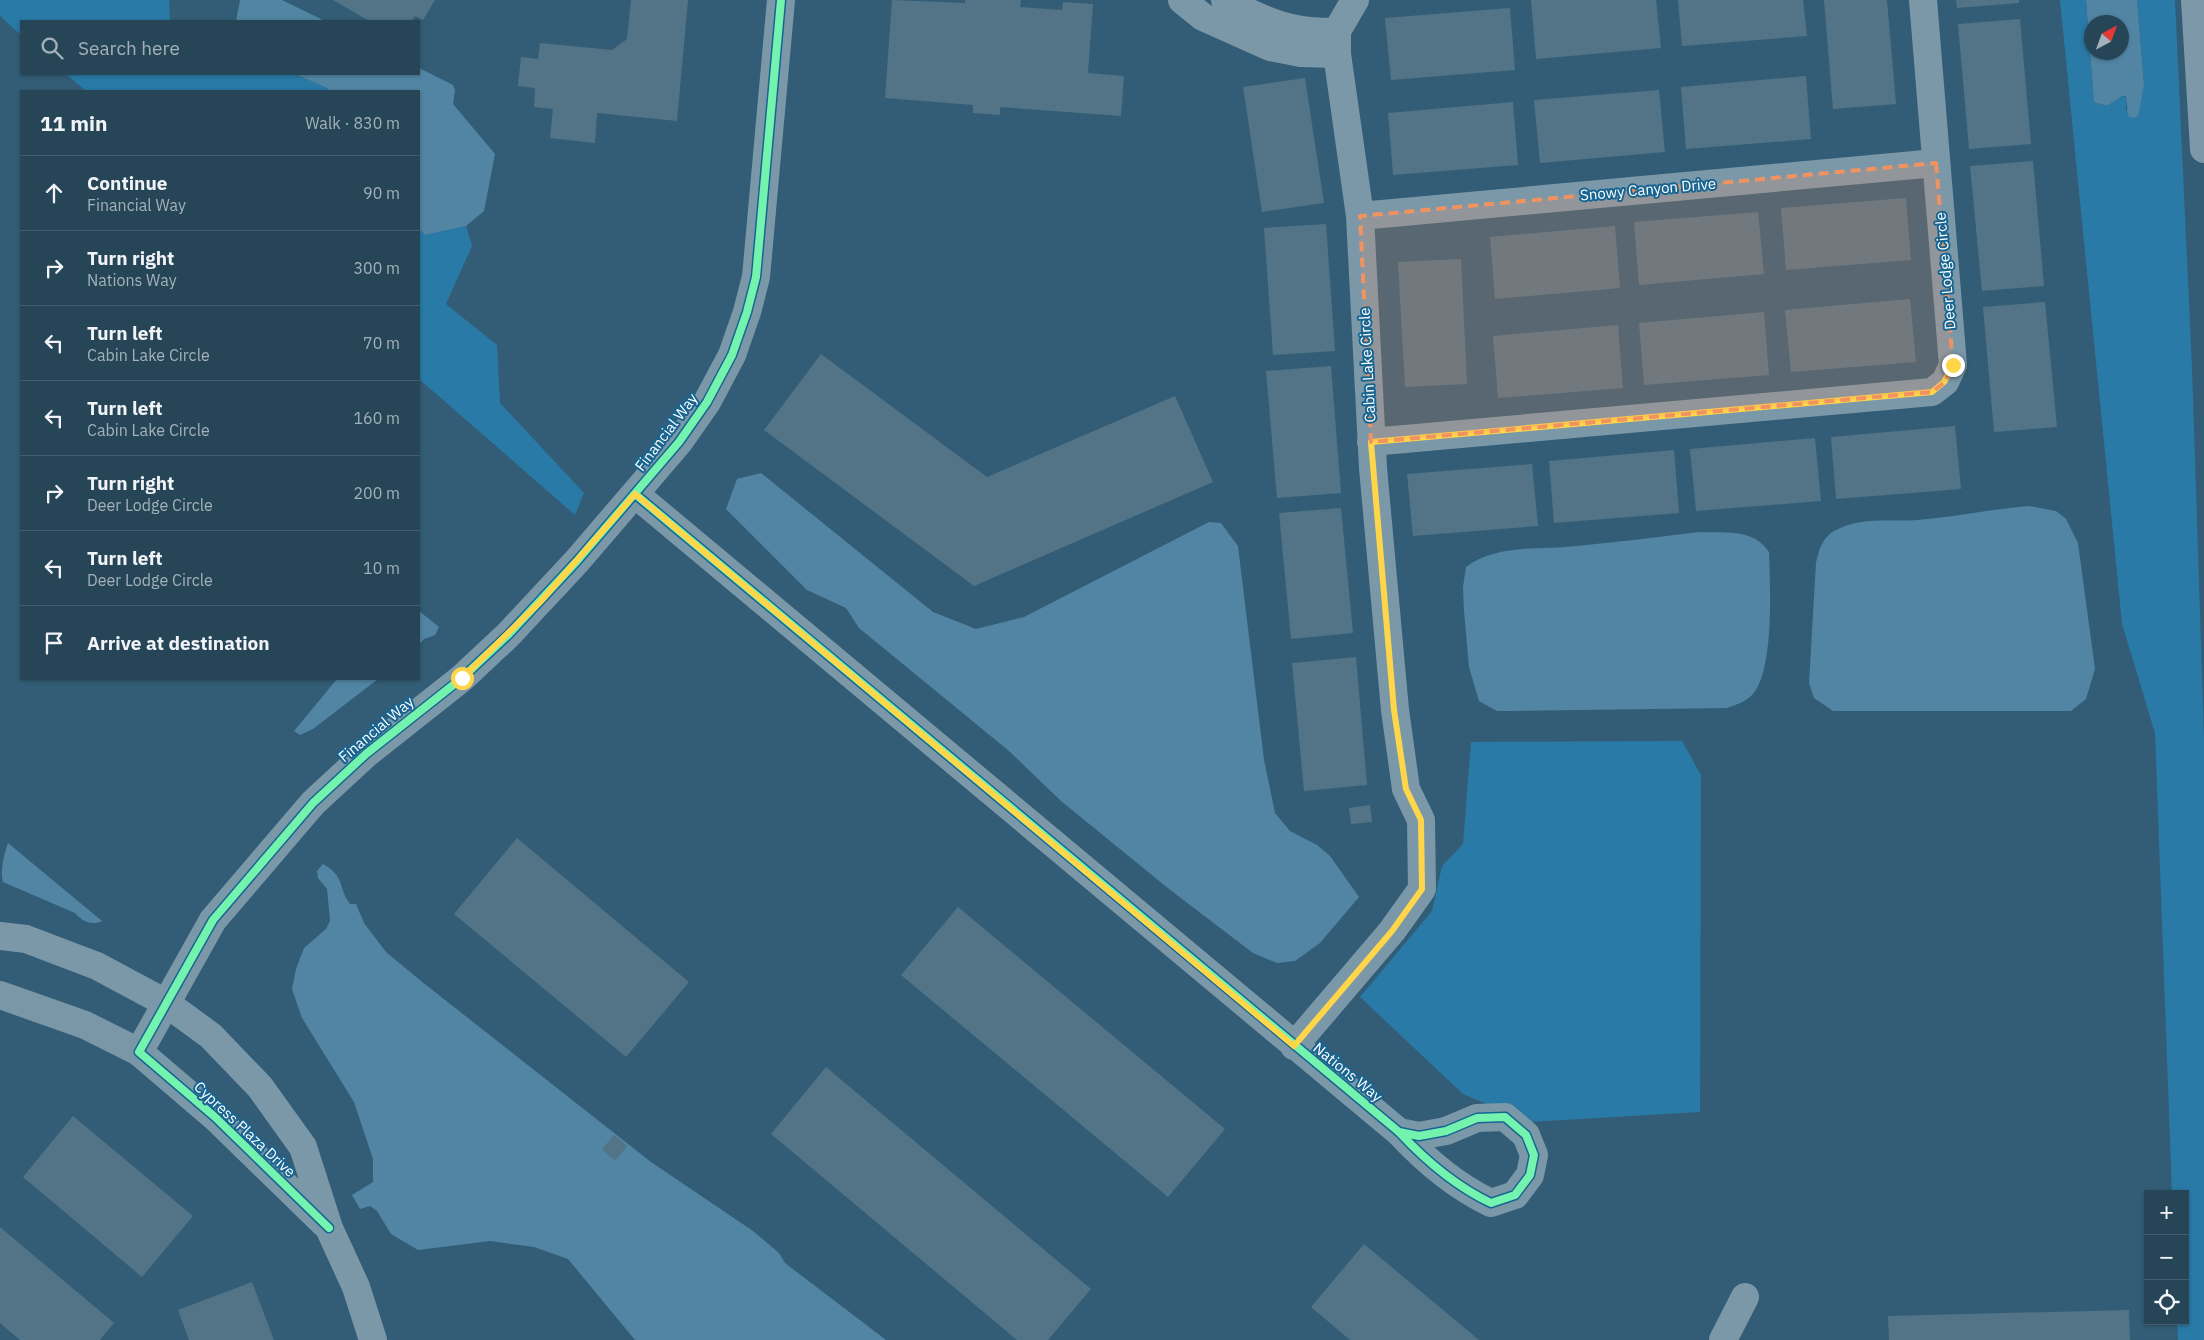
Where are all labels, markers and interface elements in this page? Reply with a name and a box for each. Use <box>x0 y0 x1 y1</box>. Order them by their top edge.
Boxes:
north arrow <box>2084 15 2129 60</box>
search box <box>20 20 420 75</box>
icon: search <box>38 34 66 62</box>
text: Search here <box>78 36 180 60</box>
text: 11 min <box>40 109 107 137</box>
text: Walk · 830 m <box>305 113 400 133</box>
text: Continue <box>87 171 167 195</box>
street label: Snowy Canyon Drive <box>1579 174 1717 204</box>
icon: ahead <box>40 179 68 207</box>
text: 90 m <box>363 183 400 203</box>
text: Financial Way <box>87 195 186 215</box>
street label: Deer Lodge Circle <box>1930 211 1960 331</box>
text: Turn right <box>87 246 174 270</box>
icon: right <box>40 254 68 282</box>
text: 300 m <box>353 258 400 278</box>
text: Nations Way <box>87 270 177 290</box>
street label: Cabin Lake Circle <box>1355 307 1379 423</box>
text: Turn left <box>87 321 163 345</box>
icon: left <box>40 329 68 357</box>
text: 70 m <box>363 333 400 353</box>
text: Cabin Lake Circle <box>87 345 210 365</box>
route end <box>1942 354 1965 377</box>
street label: Financial Way <box>631 389 702 475</box>
text: Turn left <box>87 396 163 420</box>
icon: left <box>40 404 68 432</box>
text: 160 m <box>353 408 400 428</box>
text: Cabin Lake Circle <box>87 420 210 440</box>
text: Turn right <box>87 471 174 495</box>
icon: right <box>40 479 68 507</box>
text: 200 m <box>353 483 400 503</box>
text: Deer Lodge Circle <box>87 495 213 515</box>
text: Turn left <box>87 546 163 570</box>
icon: left <box>40 554 68 582</box>
text: 10 m <box>363 558 400 578</box>
text: Deer Lodge Circle <box>87 570 213 590</box>
icon: arrive <box>40 629 68 657</box>
text: Arrive at destination <box>87 631 270 655</box>
route start <box>451 667 474 690</box>
street label: Financial Way <box>334 692 418 766</box>
street label: Nations Way <box>1309 1038 1387 1106</box>
street label: Cypress Plaza Drive <box>190 1077 300 1181</box>
map controls <box>2144 1190 2189 1325</box>
button: + <box>2144 1190 2189 1235</box>
button: − <box>2144 1235 2189 1280</box>
button: locate <box>2144 1280 2189 1325</box>

